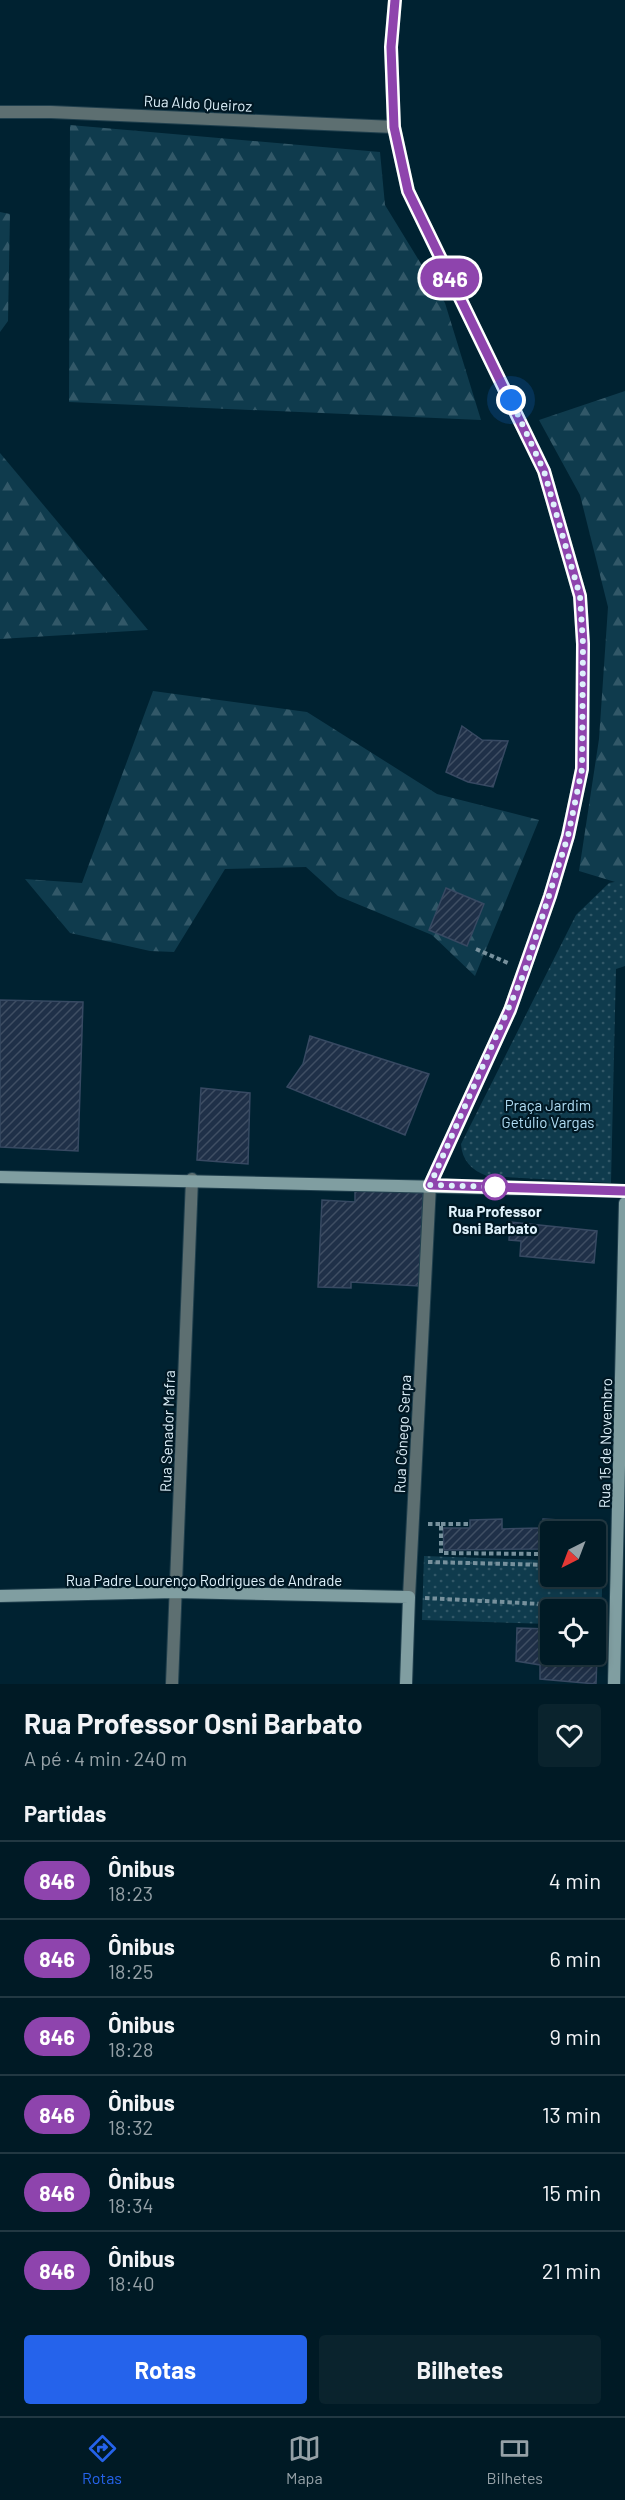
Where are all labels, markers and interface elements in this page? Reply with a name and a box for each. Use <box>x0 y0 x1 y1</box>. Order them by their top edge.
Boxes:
street label: Rua Aldo Queiroz <box>143 91 253 115</box>
line badge: 846 <box>416 258 484 298</box>
text: 846 <box>432 266 468 291</box>
your location <box>496 385 526 415</box>
park label: Praça Jardim Getúlio Vargas <box>501 1096 595 1131</box>
marker: Rua Professor Osni Barbato <box>482 1174 508 1200</box>
place label: Rua Professor Osni Barbato <box>448 1202 542 1237</box>
street label: Rua Senador Mafra <box>156 1370 178 1492</box>
street label: Rua Cônego Serpa <box>390 1374 414 1494</box>
street label: Rua 15 de Novembro <box>595 1378 615 1508</box>
north arrow <box>540 1521 606 1587</box>
map controls <box>540 1521 606 1665</box>
street label: Rua Padre Lourenço Rodrigues de Andrade <box>66 1571 342 1589</box>
button: locate <box>540 1599 606 1665</box>
button: heart <box>538 1704 601 1767</box>
text: Rua Professor Osni Barbato <box>24 1706 363 1740</box>
text: A pé · 4 min · 240 m <box>24 1746 187 1770</box>
text: Partidas <box>24 1800 106 1826</box>
text: Ônibus <box>108 1855 175 1881</box>
text: 4 min <box>549 1867 601 1893</box>
text: 846 <box>39 1868 75 1893</box>
text: 18:23 <box>108 1881 153 1905</box>
text: Ônibus <box>108 1933 175 1959</box>
text: 6 min <box>550 1945 601 1971</box>
text: 846 <box>39 1946 75 1971</box>
text: 18:25 <box>108 1959 153 1983</box>
text: Ônibus <box>108 2011 175 2037</box>
text: 9 min <box>549 2023 601 2049</box>
text: 846 <box>39 2024 75 2049</box>
text: 18:28 <box>108 2037 153 2061</box>
text: Ônibus <box>108 2089 175 2115</box>
text: 13 min <box>542 2101 601 2127</box>
text: 846 <box>39 2102 75 2127</box>
text: 18:32 <box>108 2115 153 2139</box>
text: Ônibus <box>108 2167 175 2193</box>
text: 15 min <box>542 2179 601 2205</box>
text: 846 <box>39 2180 75 2205</box>
text: 18:34 <box>108 2193 154 2217</box>
text: Ônibus <box>108 2245 175 2271</box>
text: 21 min <box>542 2257 601 2283</box>
text: 846 <box>39 2258 75 2283</box>
text: 18:40 <box>108 2271 155 2295</box>
button: Rotas <box>24 2335 307 2404</box>
button: Bilhetes <box>319 2335 601 2404</box>
tab: Rotas <box>82 2432 122 2487</box>
tab: Mapa <box>286 2432 323 2487</box>
tab: Bilhetes <box>487 2432 543 2487</box>

